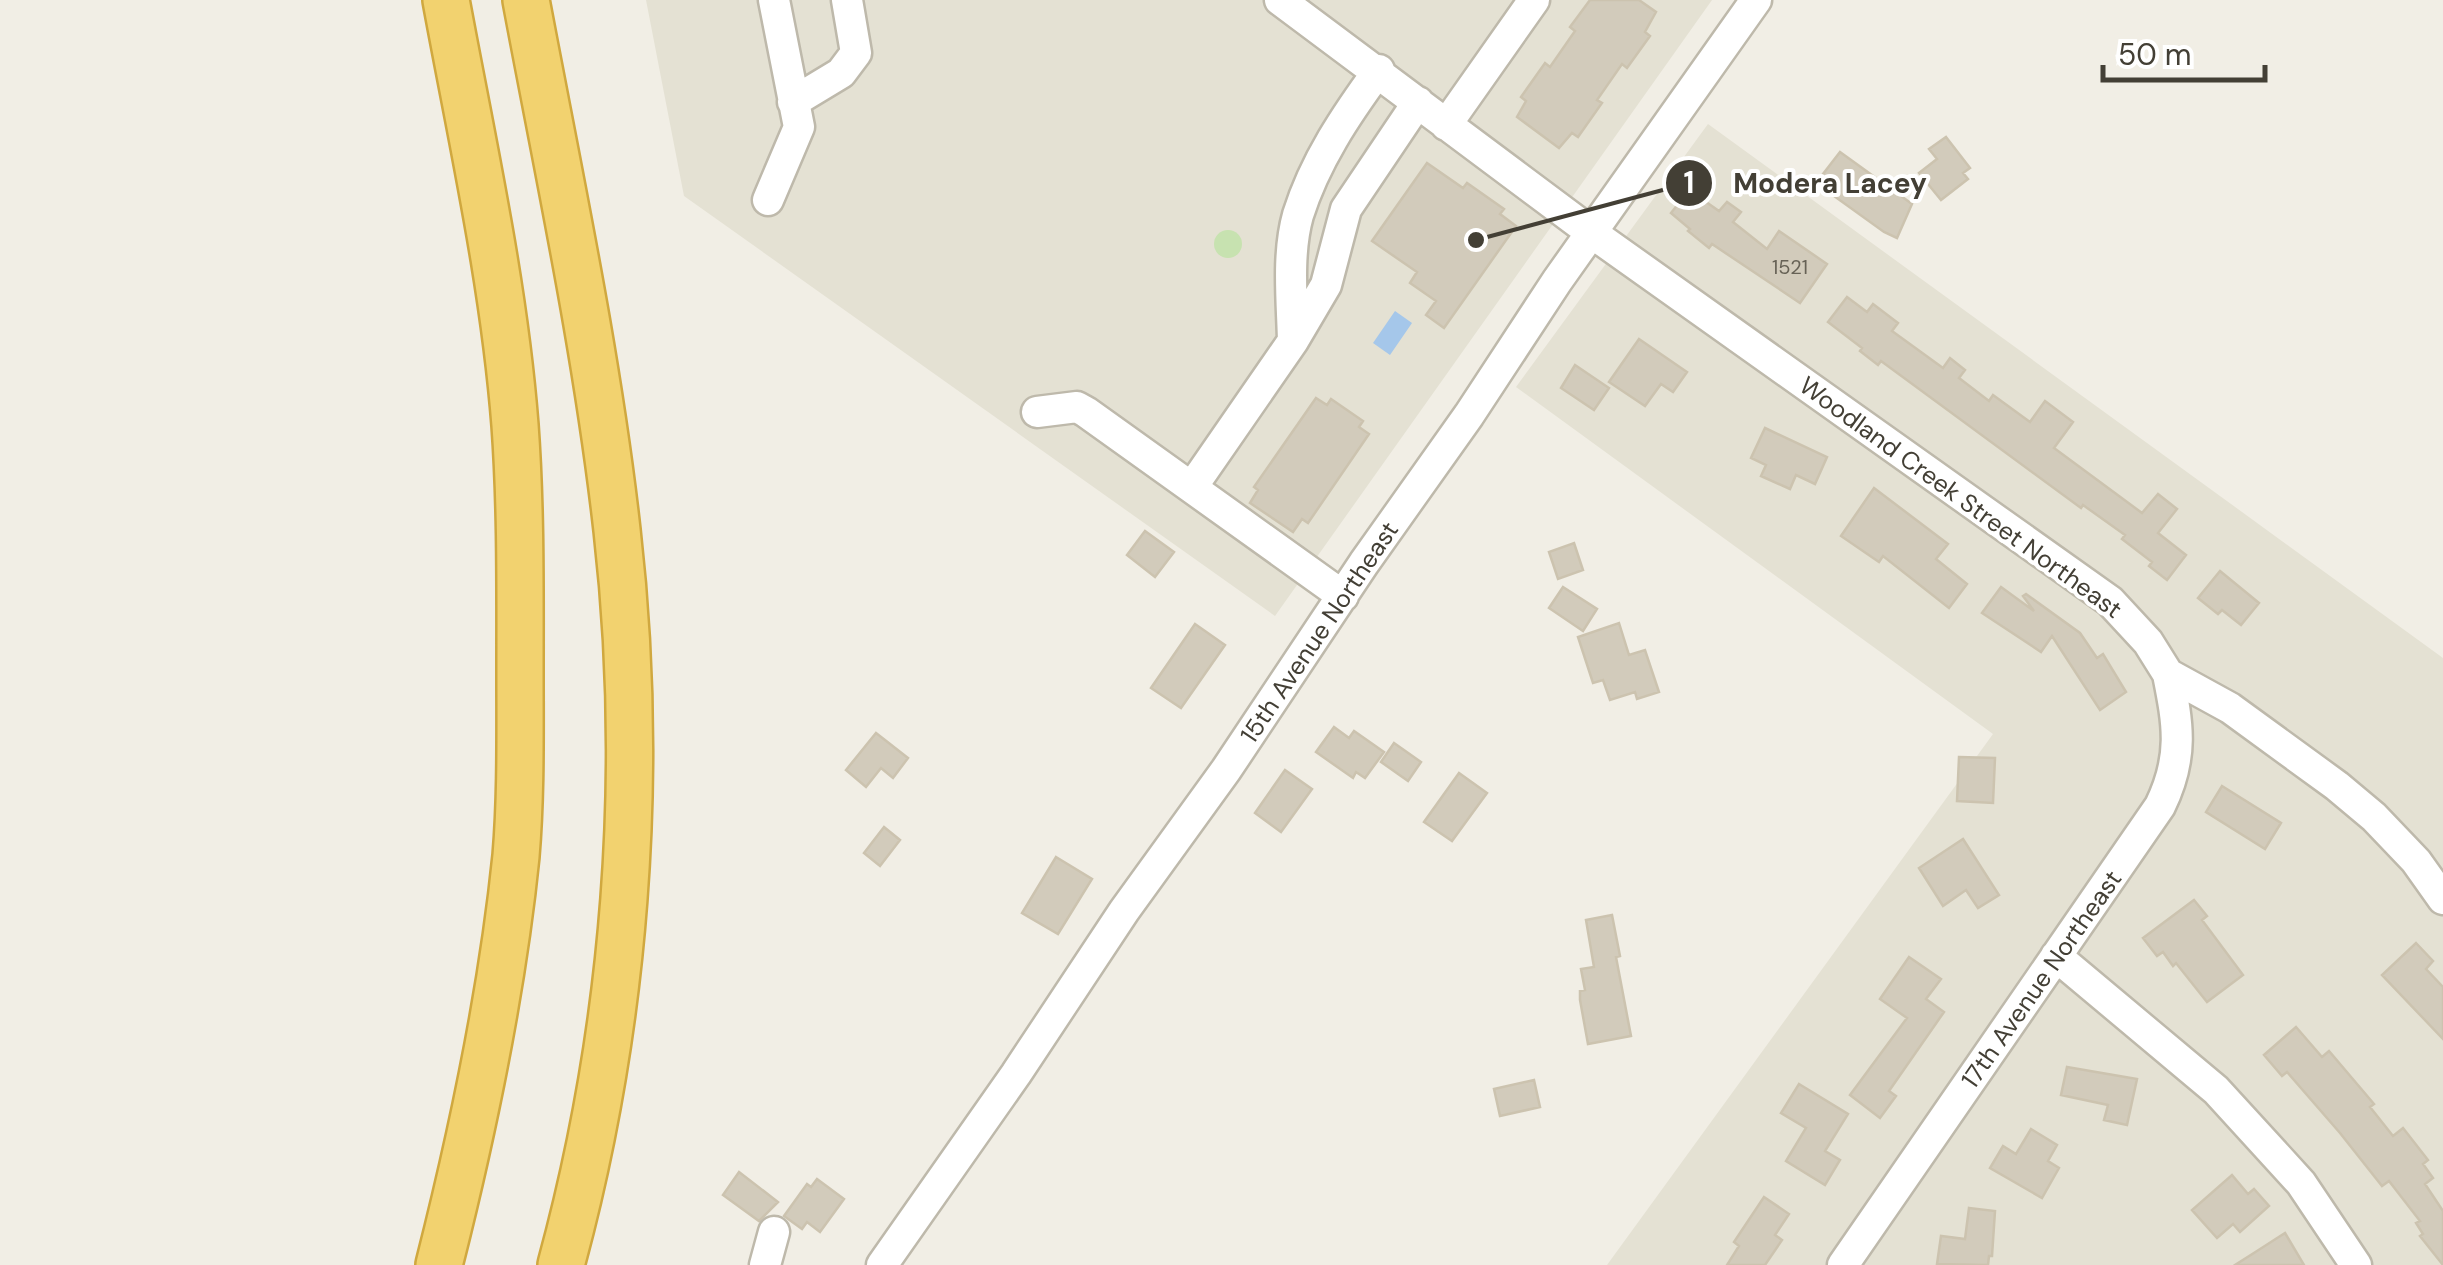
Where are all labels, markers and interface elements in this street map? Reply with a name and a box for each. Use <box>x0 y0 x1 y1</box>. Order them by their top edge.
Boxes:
scale bar <box>2103 20 2266 82</box>
text: 50 m <box>2118 35 2192 74</box>
callout: Modera Lacey <box>1664 154 1947 212</box>
text: 1 <box>1684 163 1694 202</box>
text: Modera Lacey <box>1733 165 1927 202</box>
house number: 1521 <box>1772 254 1808 280</box>
street label: Woodland Creek Street Northeast <box>1793 369 2129 626</box>
street label: 15th Avenue Northeast <box>1233 515 1406 750</box>
street label: 17th Avenue Northeast <box>1954 864 2129 1095</box>

